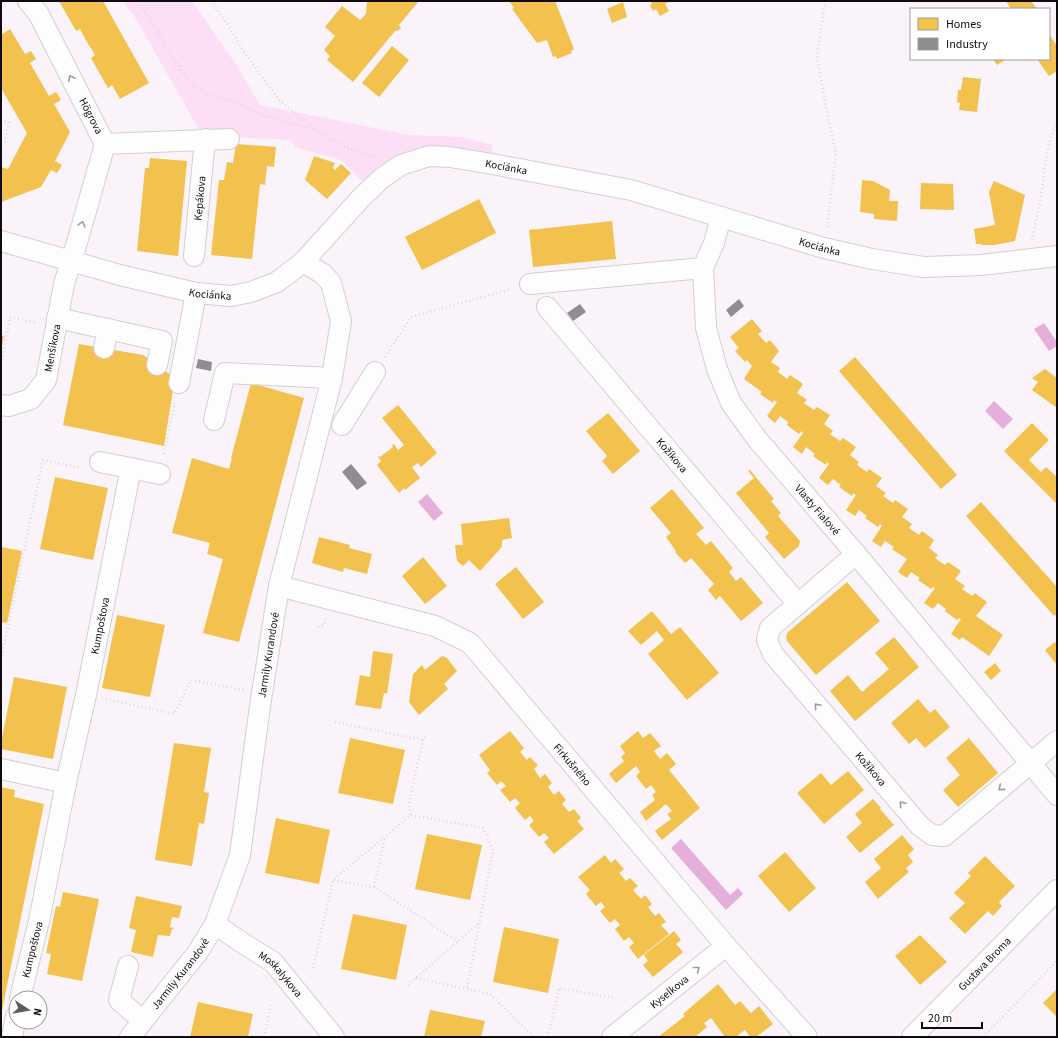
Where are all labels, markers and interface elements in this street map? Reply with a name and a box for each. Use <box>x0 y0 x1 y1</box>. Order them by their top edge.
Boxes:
legend <box>910 8 1050 60</box>
text: Homes <box>946 16 981 33</box>
text: Industry <box>946 36 988 53</box>
one-way arrow <box>68 75 76 82</box>
street label: Högrova <box>76 95 106 137</box>
street label: Kociánka <box>484 156 529 178</box>
street label: Kepákova <box>190 175 209 221</box>
one-way arrow <box>77 221 86 228</box>
street label: Kociánka <box>797 233 842 259</box>
street label: Kociánka <box>187 284 232 303</box>
street label: Menšíkova <box>40 323 64 373</box>
street label: Kožíkova <box>653 435 691 476</box>
street label: Vlasty Fialové <box>792 481 844 539</box>
street label: Kumpoštova <box>87 596 113 655</box>
street label: Jarmily Kurandové <box>254 611 282 699</box>
one-way arrow <box>814 703 821 710</box>
street label: Firkušného <box>550 740 595 789</box>
street label: Kožíkova <box>852 748 890 789</box>
one-way arrow <box>998 783 1005 790</box>
one-way arrow <box>899 801 906 809</box>
street label: Kumpoštova <box>18 920 46 979</box>
street label: Jarmily Kurandové <box>148 934 213 1012</box>
street label: Gustava Broma <box>955 934 1014 994</box>
street label: Moskalykova <box>256 947 306 1000</box>
one-way arrow <box>692 967 699 974</box>
street label: Kyselkova <box>646 971 692 1012</box>
north arrow <box>8 990 48 1030</box>
scale bar <box>922 1004 982 1030</box>
text: N <box>29 1007 45 1017</box>
text: 20 m <box>928 1010 952 1027</box>

